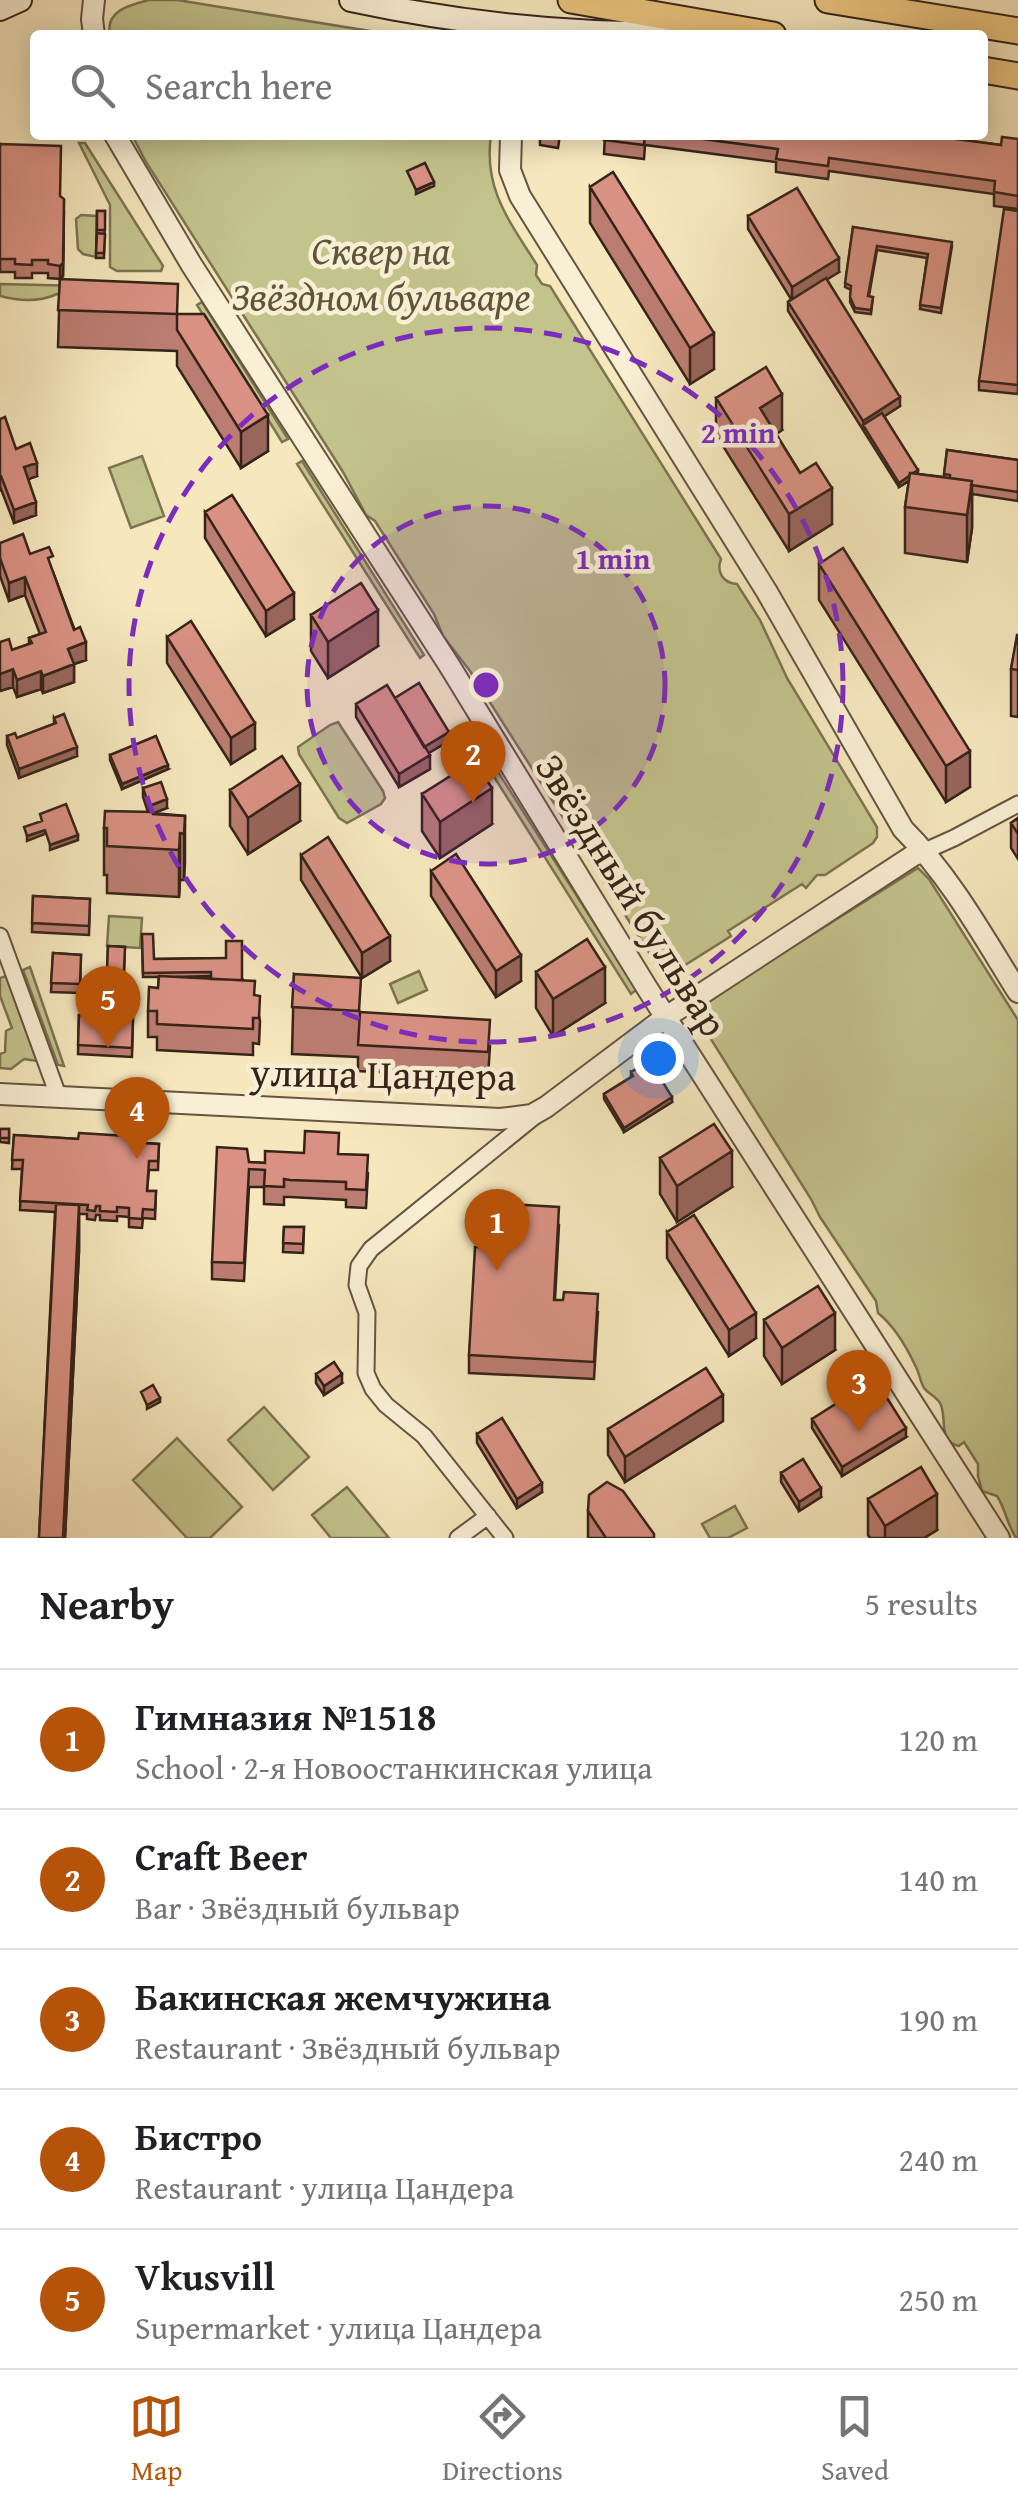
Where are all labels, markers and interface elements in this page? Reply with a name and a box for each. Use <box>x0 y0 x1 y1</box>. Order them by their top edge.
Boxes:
search box <box>30 30 988 140</box>
text: Search here <box>145 57 333 113</box>
icon: search <box>65 58 120 113</box>
park label: Сквер на Звёздном бульваре <box>231 220 531 325</box>
text: 2 min <box>701 410 776 454</box>
text: 1 min <box>576 536 651 580</box>
centre of rings <box>468 667 504 703</box>
pin: 2 <box>440 720 506 803</box>
street label: Звёздный бульвар <box>522 742 743 1048</box>
pin: 5 <box>76 966 140 1048</box>
your location <box>633 1033 684 1084</box>
street label: улица Цандера <box>249 1042 516 1105</box>
pin: 4 <box>104 1076 170 1159</box>
pin: 1 <box>464 1188 530 1271</box>
pin: 3 <box>826 1350 892 1432</box>
text: Nearby <box>40 1573 174 1634</box>
text: 5 results <box>865 1580 978 1627</box>
text: Гимназия №1518 <box>135 1688 436 1744</box>
text: 1 <box>64 1716 81 1763</box>
text: 120 m <box>899 1716 978 1763</box>
text: School · 2-я Новоостанкинская улица <box>135 1744 652 1791</box>
text: Craft Beer <box>135 1828 307 1884</box>
text: 2 <box>64 1856 81 1903</box>
text: 140 m <box>899 1856 978 1903</box>
text: Bar · Звёздный бульвар <box>135 1884 460 1931</box>
text: Бакинская жемчужина <box>135 1968 551 2024</box>
text: 3 <box>64 1996 81 2043</box>
text: 190 m <box>899 1996 978 2043</box>
text: Restaurant · Звёздный бульвар <box>135 2024 561 2071</box>
text: Бистро <box>135 2108 262 2164</box>
text: 4 <box>64 2136 81 2183</box>
text: 240 m <box>899 2136 978 2183</box>
text: Restaurant · улица Цандера <box>135 2164 514 2211</box>
text: Vkusvill <box>135 2248 275 2304</box>
text: 5 <box>64 2276 81 2323</box>
text: 250 m <box>899 2276 978 2323</box>
text: Supermarket · улица Цандера <box>135 2304 542 2351</box>
tab: Map <box>129 2389 184 2490</box>
tab: Directions <box>442 2389 563 2490</box>
tab: Saved <box>821 2389 889 2490</box>

